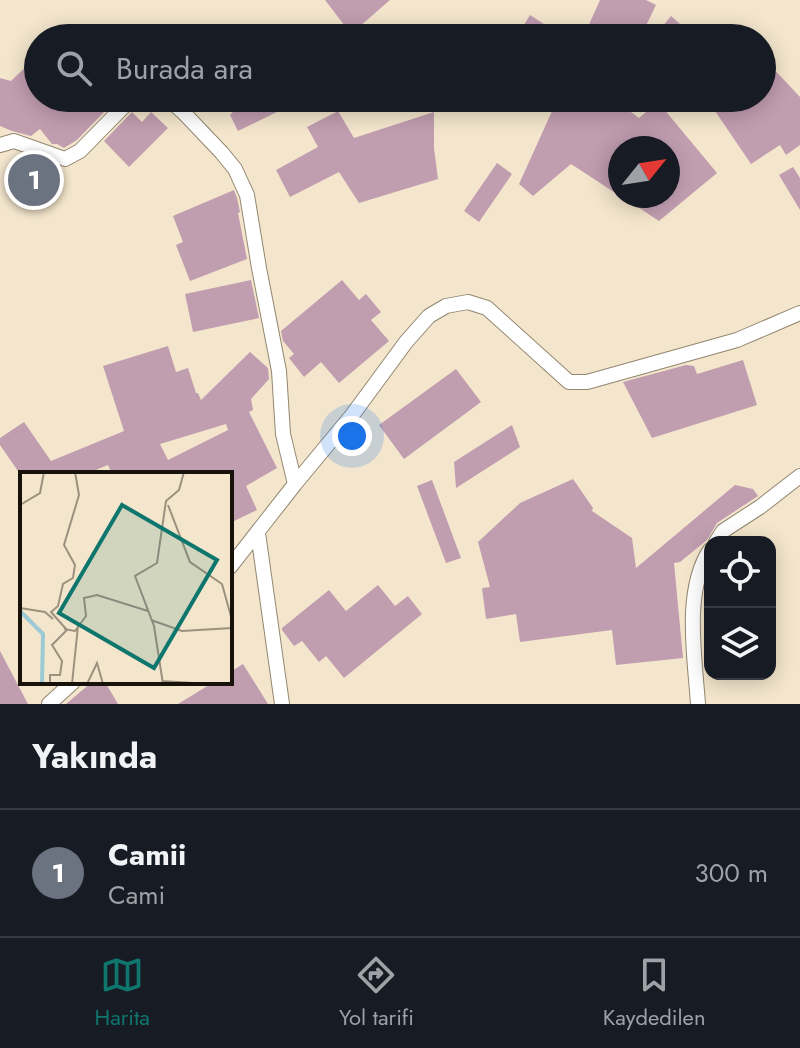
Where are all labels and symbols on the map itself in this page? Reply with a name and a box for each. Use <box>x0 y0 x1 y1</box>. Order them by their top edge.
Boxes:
north arrow <box>608 136 680 208</box>
pin: 1 <box>8 150 60 210</box>
your location <box>332 416 372 456</box>
inset map <box>20 472 232 684</box>

